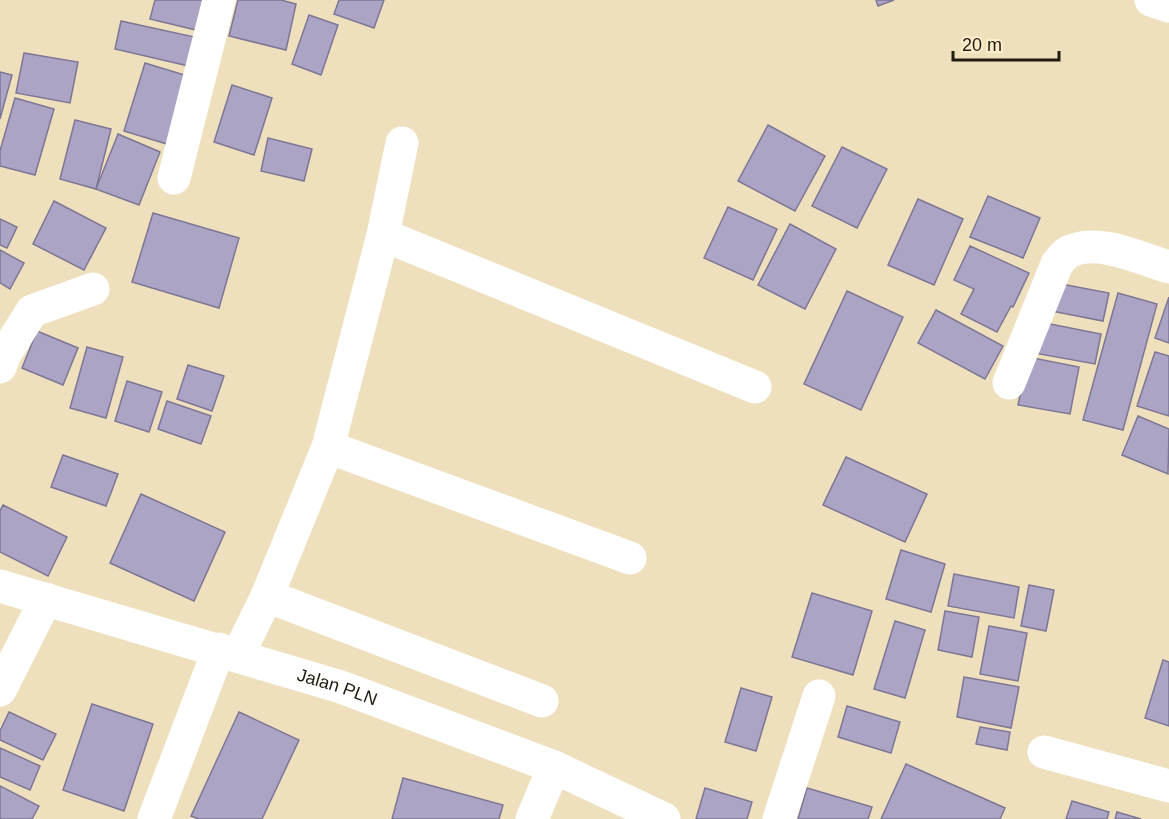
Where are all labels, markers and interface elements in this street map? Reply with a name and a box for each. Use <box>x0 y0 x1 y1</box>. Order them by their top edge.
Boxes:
scale bar <box>953 24 1060 62</box>
text: 20 m <box>962 35 1002 55</box>
street label: Jalan PLN <box>295 665 380 710</box>

